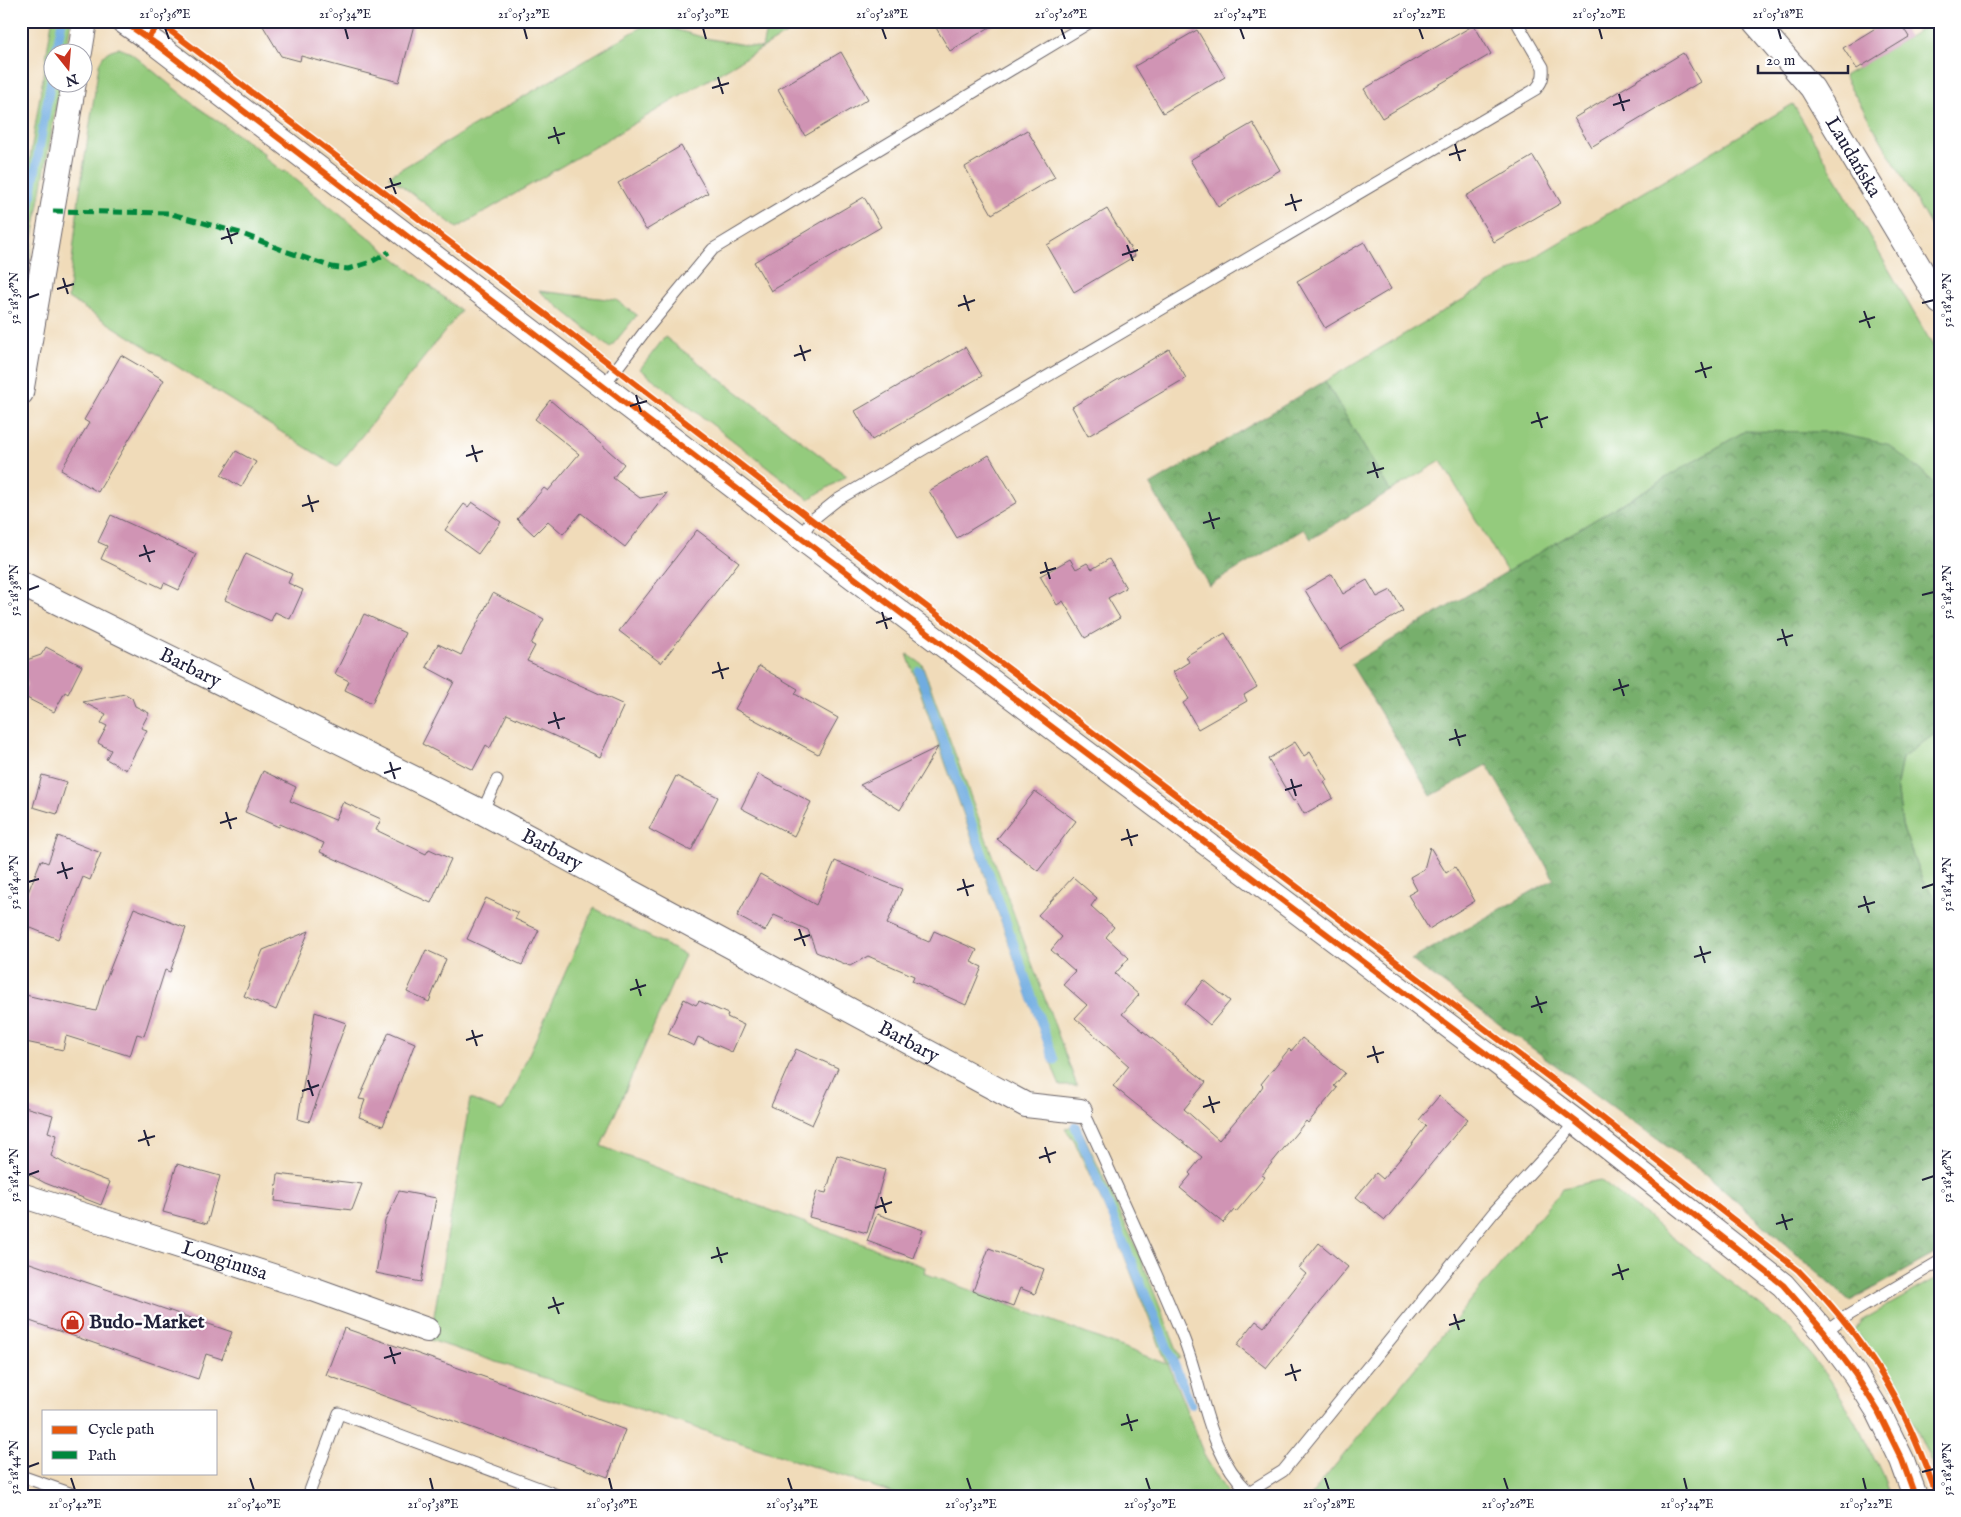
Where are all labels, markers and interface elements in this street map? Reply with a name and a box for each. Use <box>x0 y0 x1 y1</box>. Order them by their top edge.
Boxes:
text: 21°05'36"E <box>139 7 191 22</box>
text: 21°05'34"E <box>319 7 371 22</box>
text: 21°05'32"E <box>498 7 550 22</box>
text: 21°05'30"E <box>677 7 729 22</box>
text: 21°05'28"E <box>856 7 908 22</box>
text: 21°05'26"E <box>1035 7 1087 22</box>
text: 21°05'24"E <box>1213 7 1267 22</box>
text: 21°05'22"E <box>1393 7 1446 22</box>
text: 21°05'20"E <box>1572 7 1626 22</box>
text: 21°05'18"E <box>1753 7 1803 22</box>
north arrow <box>42 42 92 92</box>
scale bar <box>1758 42 1848 74</box>
text: 20 m <box>1766 51 1796 70</box>
text: N <box>63 69 81 90</box>
street label: Laudańska <box>1820 112 1887 202</box>
text: 52°18'36"N <box>7 271 22 324</box>
text: 52°18'40"N <box>1940 272 1955 327</box>
text: 52°18'38"N <box>7 564 22 616</box>
text: 52°18'42"N <box>1940 564 1955 619</box>
street label: Barbary <box>155 642 226 694</box>
street label: Barbary <box>517 823 587 876</box>
text: 52°18'40"N <box>7 854 22 909</box>
text: 52°18'44"N <box>1940 856 1955 911</box>
street label: Barbary <box>874 1015 944 1069</box>
text: 52°18'42"N <box>7 1147 22 1202</box>
text: 52°18'46"N <box>1940 1149 1955 1203</box>
street label: Longinusa <box>179 1235 271 1286</box>
shop icon: Budo-Market <box>61 1310 85 1334</box>
place label: Budo-Market <box>89 1310 205 1335</box>
legend <box>42 1410 218 1474</box>
text: Cycle path <box>88 1420 154 1439</box>
text: 52°18'44"N <box>7 1439 22 1494</box>
text: 52°18'48"N <box>1940 1442 1955 1496</box>
text: Path <box>88 1446 116 1465</box>
text: 21°05'42"E <box>48 1497 102 1512</box>
text: 21°05'40"E <box>227 1497 281 1512</box>
text: 21°05'38"E <box>408 1497 458 1512</box>
text: 21°05'36"E <box>586 1497 638 1512</box>
text: 21°05'34"E <box>766 1497 818 1512</box>
text: 21°05'32"E <box>945 1497 997 1512</box>
text: 21°05'30"E <box>1124 1497 1176 1512</box>
text: 21°05'28"E <box>1303 1497 1355 1512</box>
text: 21°05'26"E <box>1482 1497 1534 1512</box>
text: 21°05'24"E <box>1660 1497 1714 1512</box>
text: 21°05'22"E <box>1840 1497 1893 1512</box>

